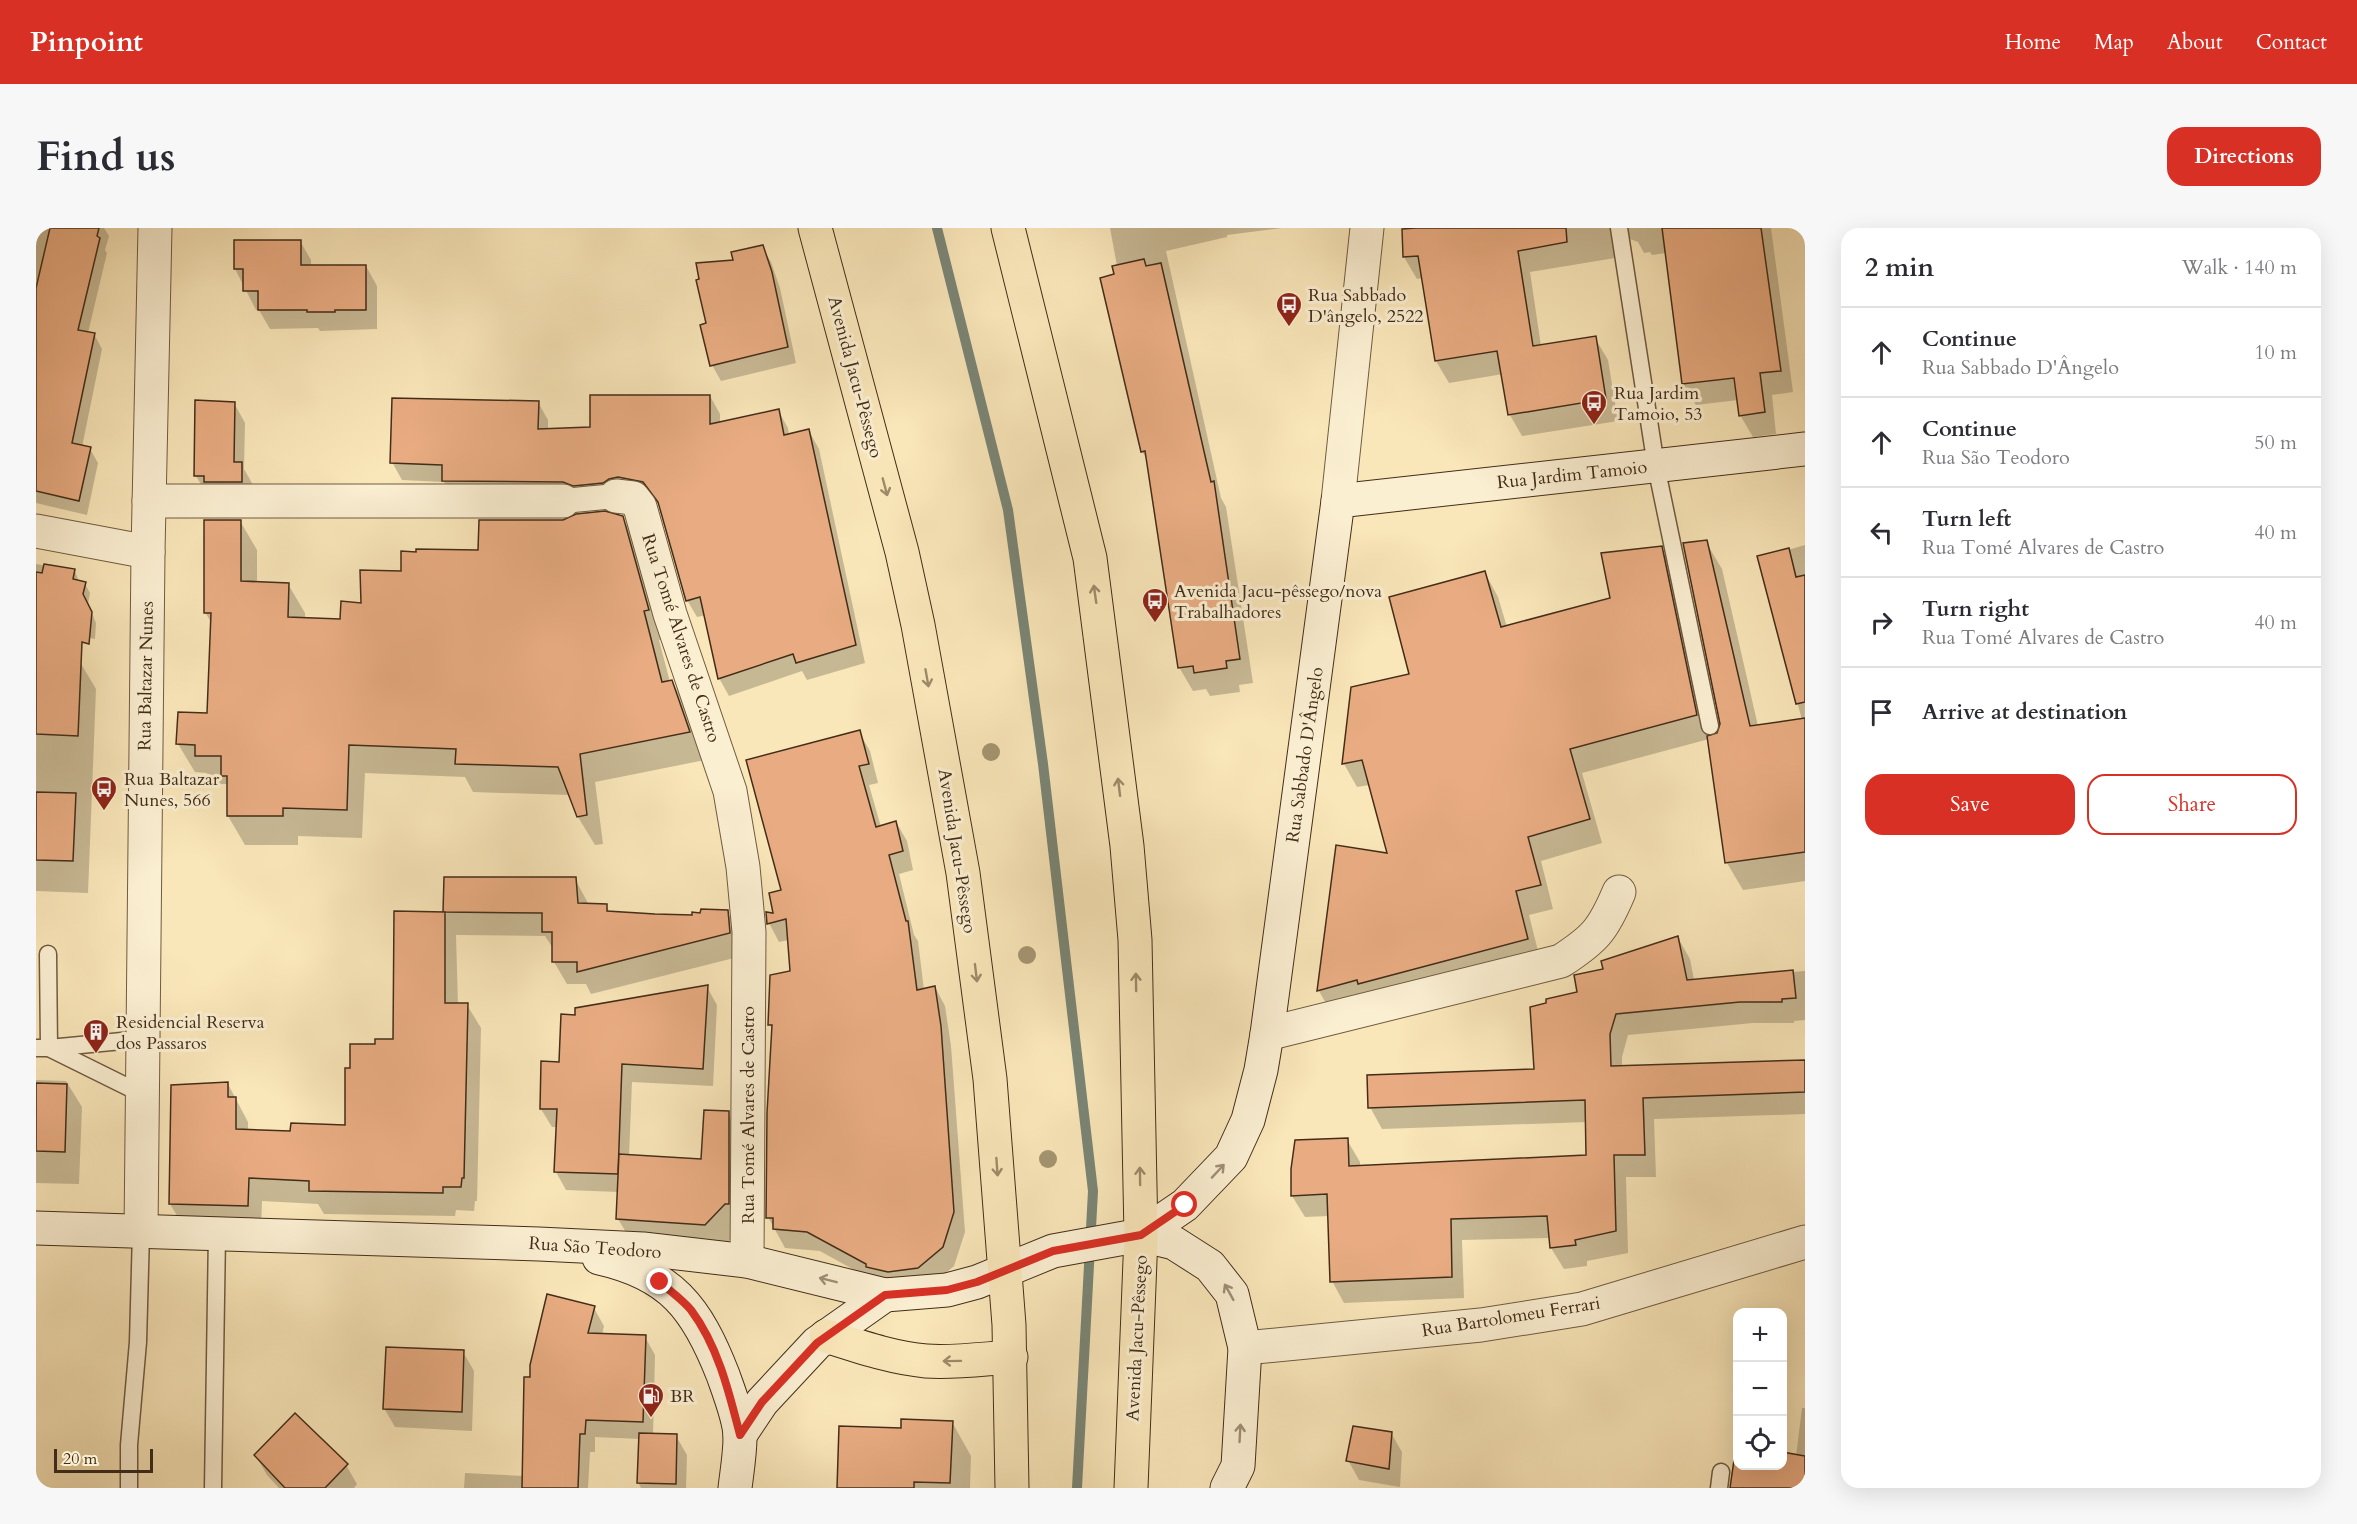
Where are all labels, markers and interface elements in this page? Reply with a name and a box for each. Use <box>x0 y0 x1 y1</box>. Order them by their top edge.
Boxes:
text: Pinpoint <box>30 23 143 61</box>
text: Home <box>2005 28 2061 57</box>
text: Map <box>2094 28 2134 57</box>
text: About <box>2167 28 2223 57</box>
text: Contact <box>2256 28 2327 57</box>
button: Directions <box>2167 127 2321 186</box>
text: Find us <box>36 128 176 185</box>
text: 2 min <box>1865 250 1934 285</box>
text: Walk · 140 m <box>2182 254 2297 281</box>
place label: Rua Sabbado D'ângelo, 2522 <box>1308 283 1424 329</box>
bus stop icon: Rua Sabbado D'ângelo, 2522 <box>1274 290 1304 328</box>
street label: Avenida Jacu-Pêssego <box>821 293 889 461</box>
text: Continue <box>1922 324 2017 354</box>
icon: ahead <box>1865 336 1898 369</box>
text: 10 m <box>2254 339 2297 366</box>
text: Rua Sabbado D'Ângelo <box>1922 354 2119 381</box>
place label: Rua Jardim Tamoio, 53 <box>1614 381 1703 427</box>
bus stop icon: Rua Jardim Tamoio, 53 <box>1579 388 1609 426</box>
text: Continue <box>1922 414 2017 444</box>
icon: ahead <box>1865 426 1898 459</box>
text: 50 m <box>2254 429 2297 456</box>
text: Rua São Teodoro <box>1922 444 2070 471</box>
street label: Rua Jardim Tamoio <box>1496 455 1649 495</box>
one-way arrow <box>879 478 891 497</box>
text: Turn left <box>1922 504 2011 534</box>
icon: left <box>1865 516 1898 549</box>
text: 40 m <box>2254 519 2297 546</box>
street label: Rua Tomé Alvares de Castro <box>635 530 727 746</box>
text: Rua Tomé Alvares de Castro <box>1922 534 2164 561</box>
place label: Avenida Jacu-pêssego/nova Trabalhadores <box>1174 579 1382 625</box>
one-way arrow <box>1089 585 1100 604</box>
bus stop icon: Avenida Jacu-pêssego/nova Trabalhadores <box>1140 586 1170 624</box>
text: Turn right <box>1922 594 2029 624</box>
street label: Rua Baltazar Nunes <box>132 601 160 751</box>
icon: right <box>1865 606 1898 639</box>
text: 40 m <box>2254 609 2297 636</box>
text: Rua Tomé Alvares de Castro <box>1922 624 2164 651</box>
street label: Rua Sabbado D'Ângelo <box>1280 665 1330 845</box>
one-way arrow <box>922 667 933 687</box>
icon: arrive <box>1865 696 1898 729</box>
text: Arrive at destination <box>1922 697 2127 727</box>
place label: Rua Baltazar Nunes, 566 <box>124 767 220 813</box>
street label: Avenida Jacu-Pêssego <box>932 767 982 935</box>
bus stop icon: Rua Baltazar Nunes, 566 <box>89 774 119 812</box>
button: Save <box>1865 774 2075 835</box>
button: Share <box>2087 774 2297 835</box>
one-way arrow <box>1114 778 1125 798</box>
one-way arrow <box>971 963 982 983</box>
one-way arrow <box>1130 972 1142 992</box>
street label: Rua Tomé Alvares de Castro <box>736 1006 761 1224</box>
place label: Residencial Reserva dos Passaros <box>116 1010 265 1056</box>
building icon: Residencial Reserva dos Passaros <box>81 1017 111 1055</box>
one-way arrow <box>991 1157 1002 1177</box>
one-way arrow <box>1211 1163 1225 1178</box>
one-way arrow <box>1134 1167 1146 1187</box>
route start <box>1171 1191 1197 1217</box>
street label: Rua São Teodoro <box>528 1231 663 1265</box>
street label: Avenida Jacu-Pêssego <box>1120 1254 1154 1422</box>
route end <box>646 1268 672 1294</box>
one-way arrow <box>819 1274 838 1286</box>
one-way arrow <box>1223 1284 1235 1301</box>
street label: Rua Bartolomeu Ferrari <box>1420 1291 1602 1343</box>
map controls <box>1733 1308 1787 1470</box>
button: + <box>1733 1308 1787 1362</box>
one-way arrow <box>943 1356 963 1367</box>
button: − <box>1733 1362 1787 1416</box>
fuel station icon: BR <box>636 1381 666 1419</box>
place label: BR <box>670 1384 695 1409</box>
button: locate <box>1733 1416 1787 1470</box>
one-way arrow <box>1235 1423 1246 1443</box>
scale bar <box>54 1446 153 1474</box>
text: 20 m <box>63 1448 97 1470</box>

